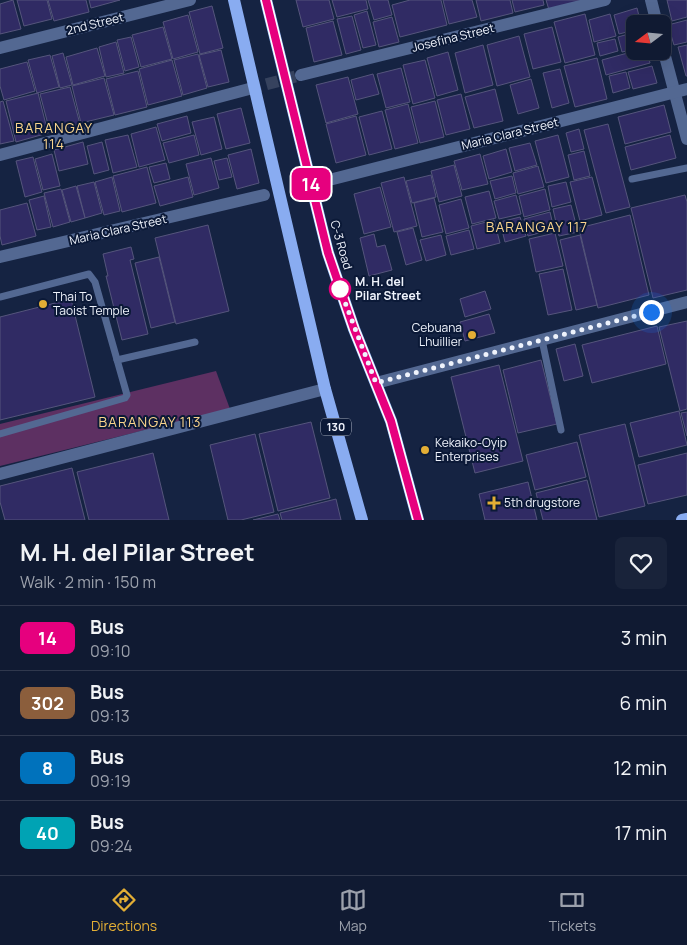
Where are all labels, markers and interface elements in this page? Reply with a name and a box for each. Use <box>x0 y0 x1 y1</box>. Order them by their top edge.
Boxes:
street label: 2nd Street <box>64 8 126 39</box>
north arrow <box>626 15 671 60</box>
map controls <box>626 15 671 60</box>
street label: Josefina Street <box>410 19 496 56</box>
street label: Maria Clara Street <box>460 113 560 154</box>
district label: BARANGAY 114 <box>15 118 93 153</box>
line badge: 14 <box>288 168 334 200</box>
text: 14 <box>302 172 320 196</box>
street label: Maria Clara Street <box>68 210 168 249</box>
district label: BARANGAY 117 <box>486 217 588 236</box>
street label: C-3 Road <box>326 218 357 272</box>
place label: M. H. del Pilar Street <box>355 273 421 304</box>
marker: M. H. del Pilar Street <box>329 278 351 300</box>
place label: Thai To Taoist Temple <box>53 288 130 319</box>
marker: Thai To Taoist Temple <box>37 298 49 310</box>
your location <box>639 300 664 325</box>
place label: Cebuana Lhuillier <box>412 319 463 350</box>
marker: Cebuana Lhuillier <box>466 329 478 341</box>
district label: BARANGAY 113 <box>98 412 202 431</box>
road number: 130 <box>321 418 351 436</box>
place label: Kekaiko-Oyip Enterprises <box>435 434 507 465</box>
marker: Kekaiko-Oyip Enterprises <box>419 444 431 456</box>
place label: 5th drugstore <box>504 494 580 511</box>
marker: 5th drugstore <box>488 497 500 509</box>
text: M. H. del Pilar Street <box>20 535 255 568</box>
button: heart <box>615 537 667 589</box>
text: Walk · 2 min · 150 m <box>20 571 156 593</box>
text: Bus <box>90 614 124 640</box>
text: 3 min <box>621 625 667 651</box>
text: 14 <box>38 626 57 650</box>
text: 09:10 <box>90 640 130 662</box>
text: Bus <box>90 679 124 705</box>
text: 6 min <box>620 690 667 716</box>
text: 302 <box>31 691 64 715</box>
text: 09:13 <box>90 705 130 727</box>
text: Bus <box>90 744 124 770</box>
text: 12 min <box>613 755 667 781</box>
text: 8 <box>42 756 53 780</box>
text: 09:19 <box>90 770 131 792</box>
text: Bus <box>90 809 124 835</box>
text: 17 min <box>614 820 667 846</box>
text: 40 <box>36 821 59 845</box>
text: 09:24 <box>90 835 133 857</box>
tab: Directions <box>91 886 157 935</box>
tab: Map <box>339 886 367 935</box>
tab: Tickets <box>549 886 596 935</box>

